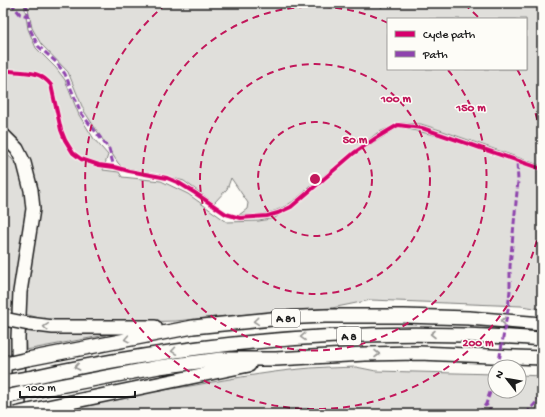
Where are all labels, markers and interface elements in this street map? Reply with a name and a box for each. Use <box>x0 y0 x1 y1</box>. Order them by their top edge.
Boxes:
legend <box>387 18 527 70</box>
text: Cycle path <box>423 29 476 43</box>
text: Path <box>422 49 448 63</box>
text: 100 m <box>380 93 411 107</box>
text: 150 m <box>455 102 486 116</box>
text: 50 m <box>343 134 368 148</box>
centre of rings <box>308 172 322 186</box>
road number: A 81 <box>272 309 300 327</box>
one-way arrow <box>253 316 260 325</box>
one-way arrow <box>500 317 506 326</box>
one-way arrow <box>43 322 49 331</box>
road number: A 8 <box>337 327 361 345</box>
one-way arrow <box>430 330 436 338</box>
one-way arrow <box>300 333 306 342</box>
one-way arrow <box>124 334 130 343</box>
text: 200 m <box>463 337 494 351</box>
one-way arrow <box>171 346 177 355</box>
one-way arrow <box>374 350 380 358</box>
north arrow <box>487 359 527 399</box>
one-way arrow <box>74 362 80 371</box>
text: N <box>493 369 507 381</box>
scale bar <box>20 373 135 399</box>
text: 100 m <box>25 382 56 396</box>

